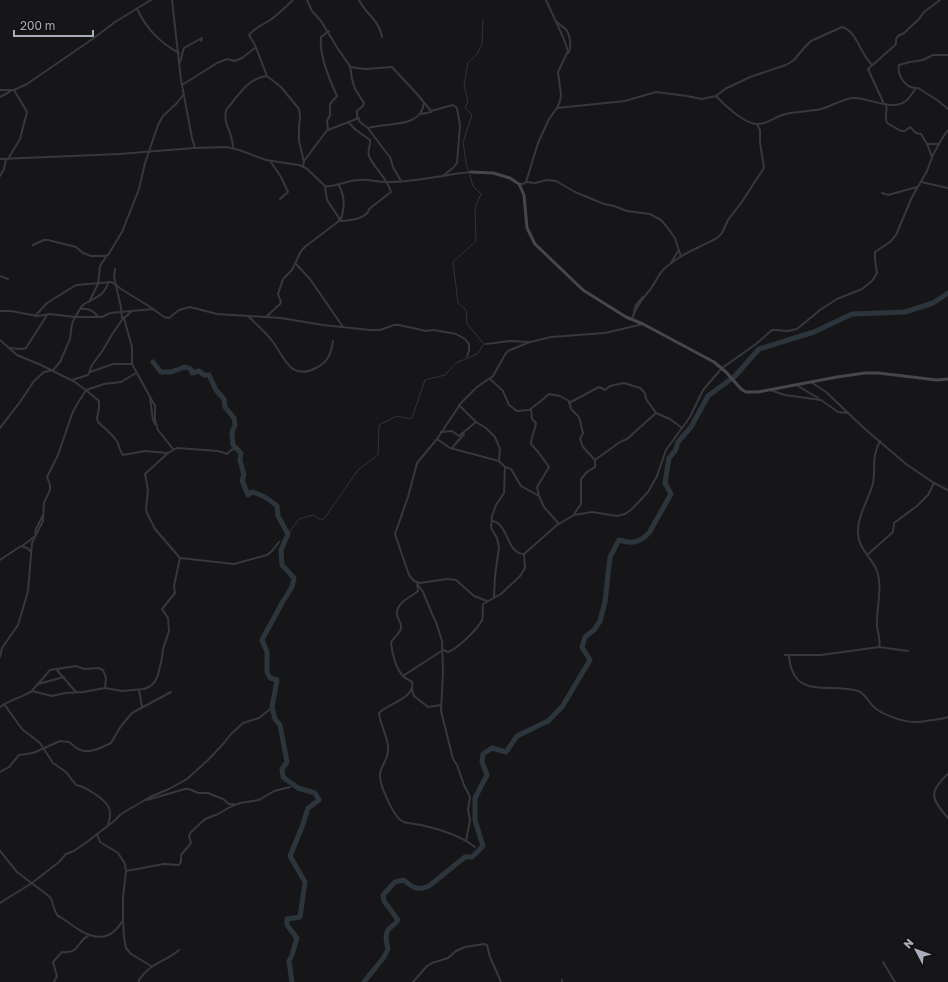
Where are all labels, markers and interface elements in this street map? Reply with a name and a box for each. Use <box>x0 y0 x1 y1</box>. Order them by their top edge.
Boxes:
scale bar <box>14 12 93 38</box>
text: 200 m <box>20 18 55 33</box>
north arrow <box>896 930 936 970</box>
text: N <box>900 936 916 951</box>

